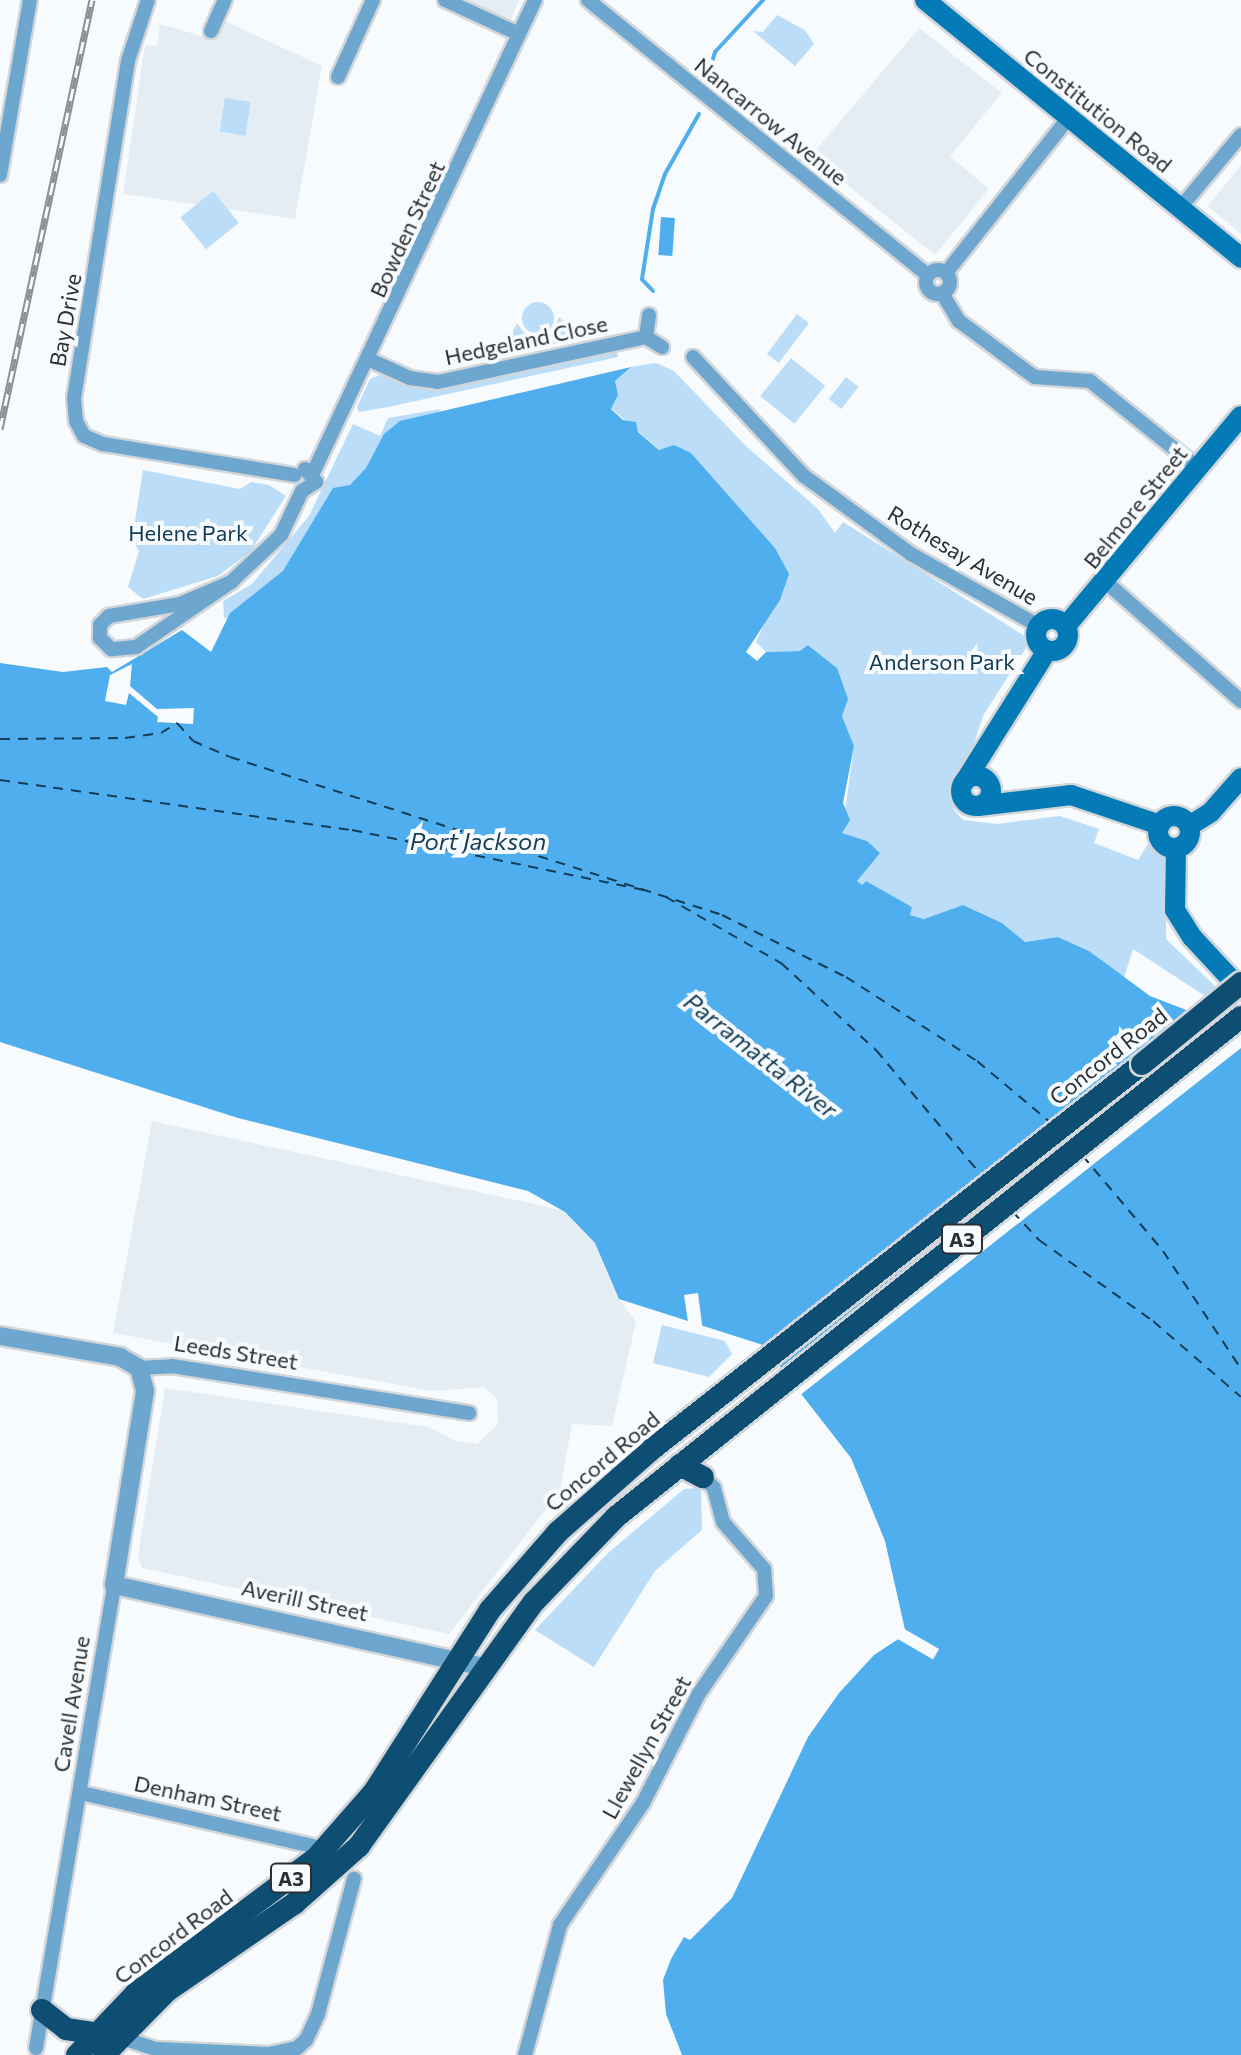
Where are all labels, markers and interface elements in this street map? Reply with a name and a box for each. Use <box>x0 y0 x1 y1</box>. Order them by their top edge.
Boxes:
street label: Constitution Road <box>1019 42 1177 178</box>
street label: Nancarrow Avenue <box>690 52 852 190</box>
street label: Bowden Street <box>364 157 450 301</box>
street label: Bay Drive <box>44 271 86 369</box>
street label: Hedgeland Close <box>442 310 610 370</box>
street label: Belmore Street <box>1077 440 1193 574</box>
street label: Rothesay Avenue <box>883 500 1043 610</box>
park label: Helene Park <box>128 520 248 546</box>
park label: Anderson Park <box>869 649 1015 675</box>
water label: Port Jackson <box>410 827 546 855</box>
water label: Parramatta River <box>679 986 843 1124</box>
street label: Concord Road <box>1044 1002 1172 1110</box>
road number: A3 <box>940 1223 984 1255</box>
street label: Leeds Street <box>172 1329 300 1375</box>
street label: Concord Road <box>539 1405 665 1517</box>
street label: Averill Street <box>239 1574 371 1626</box>
street label: Cavell Avenue <box>47 1634 95 1774</box>
street label: Llewellyn Street <box>596 1671 696 1823</box>
street label: Denham Street <box>132 1769 284 1827</box>
road number: A3 <box>269 1862 313 1894</box>
street label: Concord Road <box>109 1883 237 1989</box>

